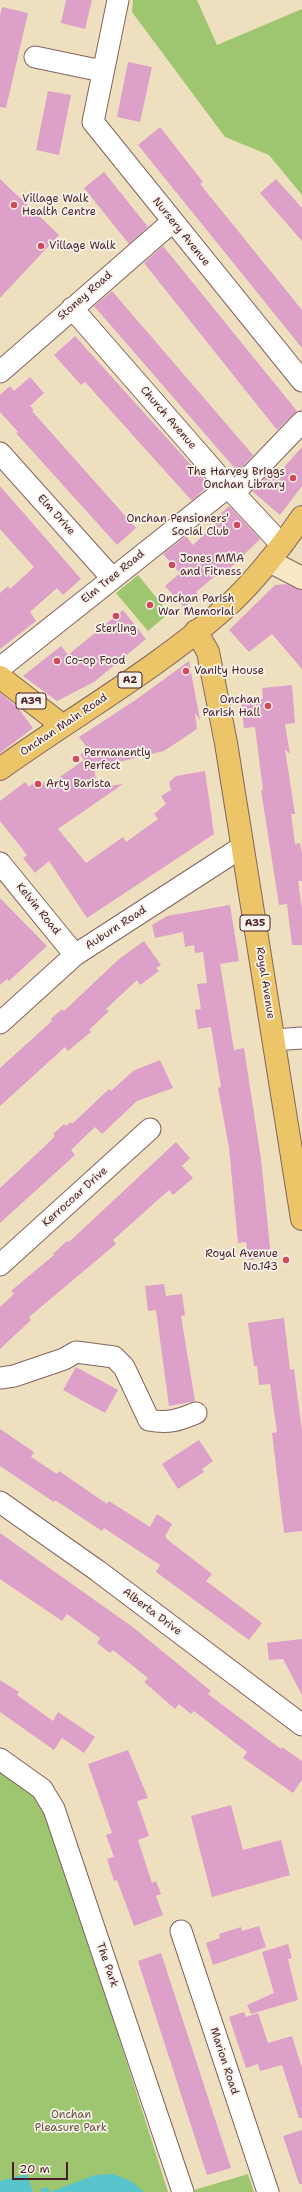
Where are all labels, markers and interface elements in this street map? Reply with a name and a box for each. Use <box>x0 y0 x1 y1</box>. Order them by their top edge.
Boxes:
place label: Village Walk Health Centre <box>22 192 96 218</box>
street label: Nursery Avenue <box>149 195 213 269</box>
marker: Village Walk Health Centre <box>9 200 19 210</box>
place label: Village Walk <box>49 239 116 253</box>
marker: Village Walk <box>36 241 46 251</box>
street label: Stoney Road <box>55 269 115 323</box>
street label: Church Avenue <box>137 384 199 452</box>
place label: The Harvey Briggs Onchan Library <box>187 465 285 491</box>
marker: The Harvey Briggs Onchan Library <box>288 473 298 483</box>
street label: Elm Drive <box>34 492 78 538</box>
place label: Onchan Pensioners' Social Club <box>126 512 229 538</box>
marker: Onchan Pensioners' Social Club <box>232 520 242 530</box>
street label: Elm Tree Road <box>79 548 147 606</box>
place label: Jones MMA and Fitness <box>180 552 244 578</box>
marker: Jones MMA and Fitness <box>167 560 177 570</box>
place label: Onchan Parish War Memorial <box>158 592 234 618</box>
marker: Onchan Parish War Memorial <box>145 600 155 610</box>
marker: Sterling <box>111 611 121 621</box>
place label: Sterling <box>95 622 137 636</box>
place label: Co-op Food <box>65 654 125 668</box>
marker: Co-op Food <box>52 656 62 666</box>
place label: Vanity House <box>194 664 264 678</box>
marker: Vanity House <box>181 666 191 676</box>
road number: A2 <box>118 672 142 688</box>
street label: Onchan Main Road <box>18 691 110 759</box>
road number: A39 <box>16 693 46 709</box>
place label: Onchan Parish Hall <box>203 693 260 719</box>
marker: Onchan Parish Hall <box>263 701 273 711</box>
place label: Permanently Perfect <box>84 746 151 772</box>
marker: Permanently Perfect <box>71 754 81 764</box>
place label: Arty Barista <box>46 777 111 791</box>
marker: Arty Barista <box>33 779 43 789</box>
street label: Kelvin Road <box>13 880 63 938</box>
street label: Auburn Road <box>83 903 149 953</box>
road number: A35 <box>240 915 270 931</box>
street label: Royal Avenue <box>253 946 277 1020</box>
street label: Kerrocoar Drive <box>40 1164 110 1230</box>
place label: Royal Avenue No.143 <box>205 1247 278 1273</box>
marker: Royal Avenue No.143 <box>281 1255 291 1265</box>
street label: Alberta Drive <box>120 1585 184 1639</box>
street label: The Park <box>93 1941 121 1989</box>
street label: Marion Road <box>207 2026 241 2096</box>
park label: Onchan Pleasure Park <box>35 2108 107 2134</box>
scale bar <box>14 2154 70 2180</box>
text: 20 m <box>19 2161 50 2177</box>

